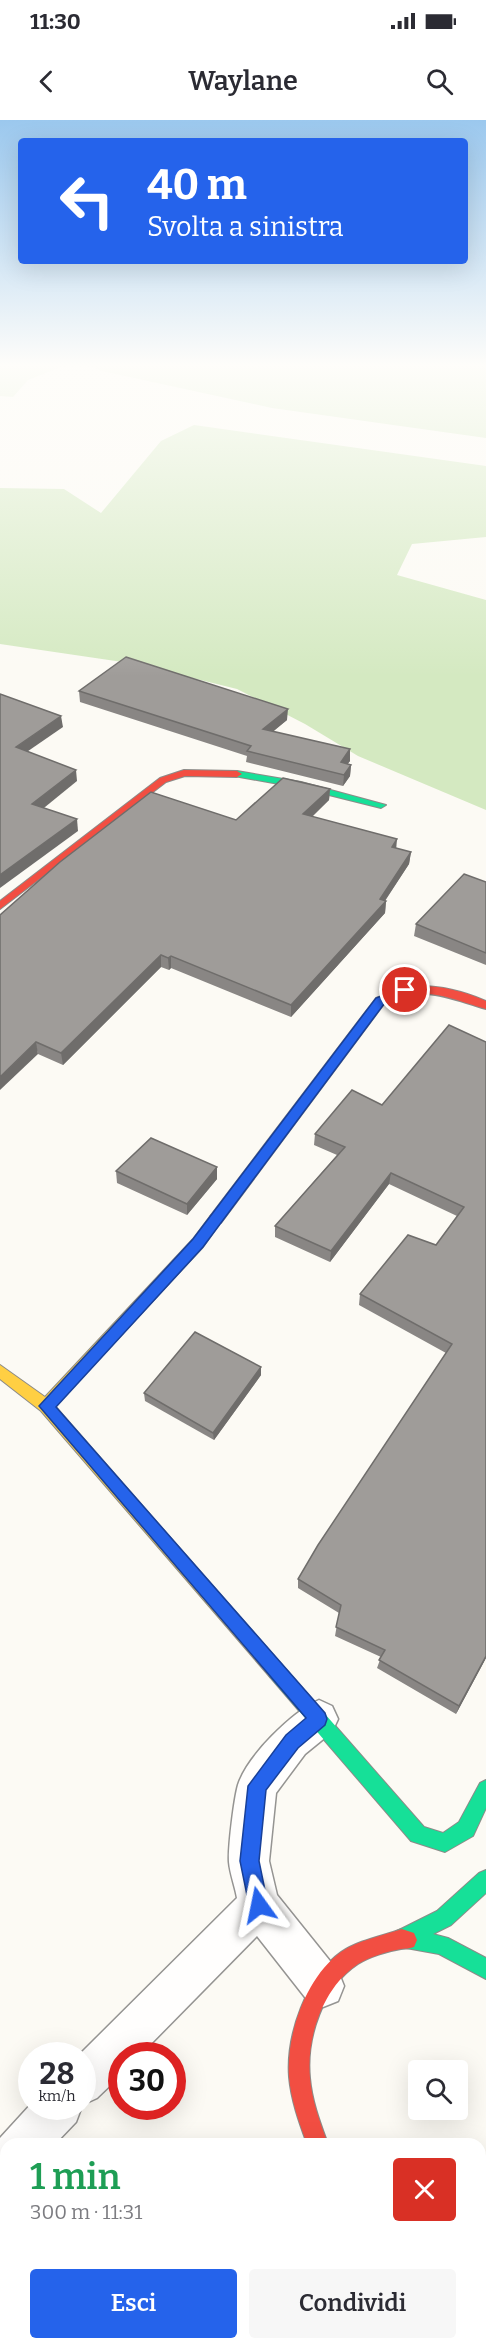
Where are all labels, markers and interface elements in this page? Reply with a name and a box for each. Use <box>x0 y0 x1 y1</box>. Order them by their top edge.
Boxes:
text: 11:30 <box>30 8 81 35</box>
icon: back <box>30 65 63 98</box>
text: Waylane <box>188 65 298 97</box>
icon: search <box>423 65 456 98</box>
text: 40 m <box>147 160 247 210</box>
icon: left <box>48 162 126 240</box>
text: Svolta a sinistra <box>147 211 344 243</box>
pin <box>379 964 430 1015</box>
icon: arrive <box>388 973 421 1006</box>
position arrow <box>227 1873 291 1937</box>
speed limit sign: 30 <box>108 2042 186 2120</box>
text: 28 <box>40 2056 74 2092</box>
map controls <box>408 2060 468 2120</box>
button: search <box>408 2060 468 2120</box>
text: km/h <box>38 2087 76 2105</box>
text: 1 min <box>30 2155 121 2199</box>
button: close <box>393 2158 456 2221</box>
text: 300 m · 11:31 <box>30 2200 142 2224</box>
button: Esci <box>30 2269 237 2338</box>
button: Condividi <box>249 2269 456 2338</box>

